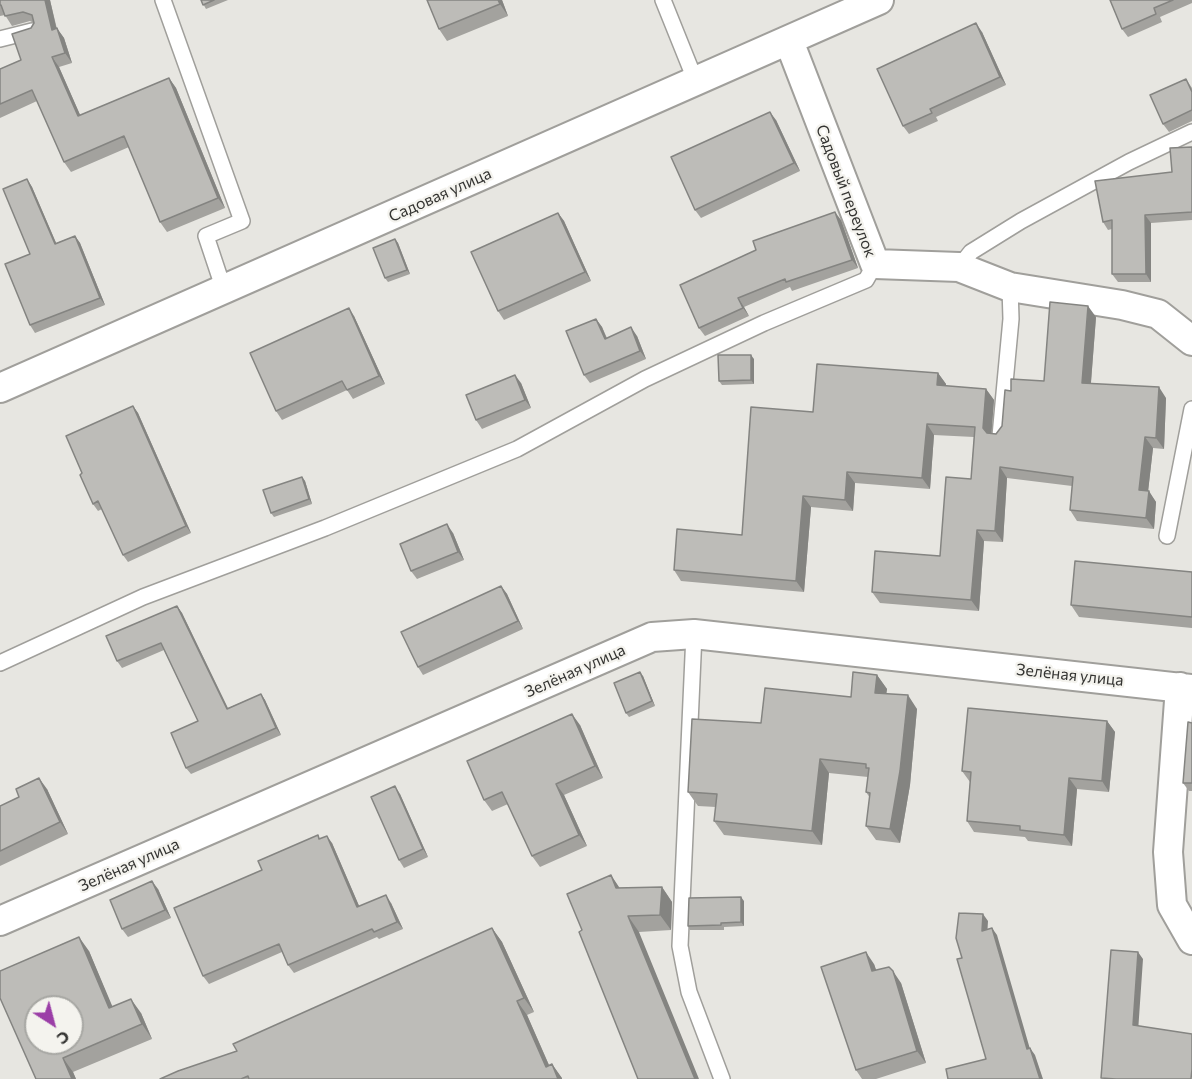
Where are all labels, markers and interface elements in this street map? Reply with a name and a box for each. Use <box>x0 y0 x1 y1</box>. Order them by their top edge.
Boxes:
street label: Садовый переулок <box>812 122 880 260</box>
street label: Садовая улица <box>386 164 494 226</box>
street label: Зелёная улица <box>522 640 628 702</box>
street label: Зелёная улица <box>1015 660 1125 690</box>
street label: Зелёная улица <box>76 834 182 896</box>
north arrow <box>24 995 84 1055</box>
text: С <box>54 1027 74 1049</box>

